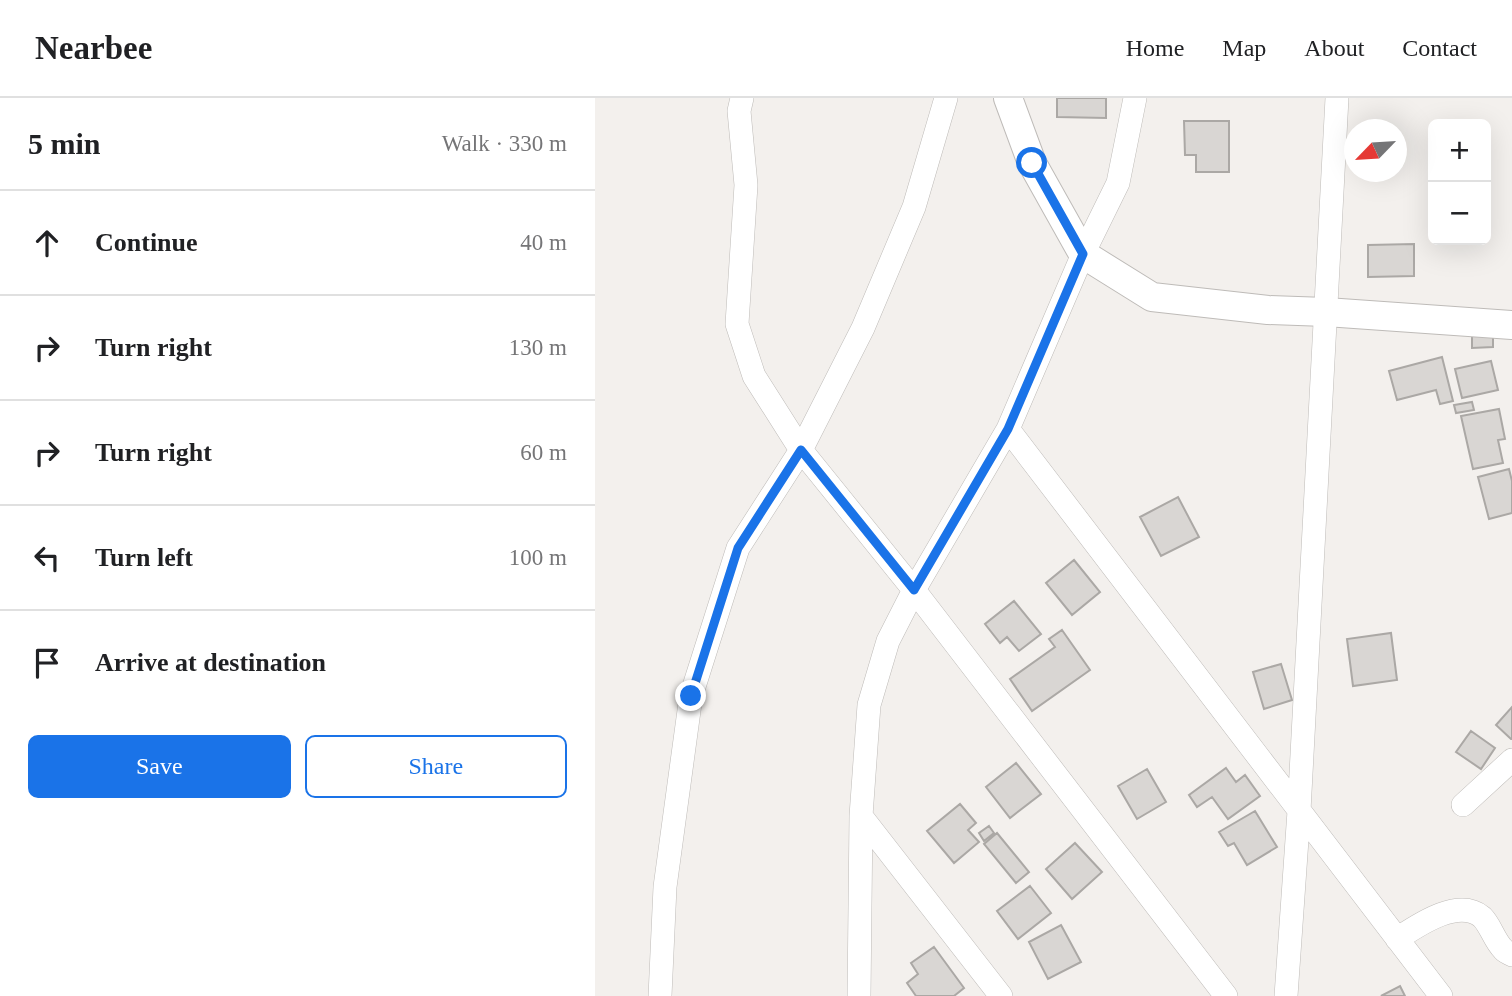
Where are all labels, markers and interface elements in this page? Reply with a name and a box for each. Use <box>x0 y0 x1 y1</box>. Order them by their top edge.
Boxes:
text: Nearbee <box>35 30 152 66</box>
text: Home <box>1126 35 1184 61</box>
text: Map <box>1222 35 1266 61</box>
text: About <box>1304 35 1364 61</box>
text: Contact <box>1402 35 1477 61</box>
north arrow <box>1344 119 1407 182</box>
map controls <box>1428 119 1491 245</box>
button: + <box>1428 119 1491 182</box>
text: 5 min <box>28 127 101 160</box>
text: Walk · 330 m <box>442 131 567 156</box>
route start <box>1016 147 1047 178</box>
button: − <box>1428 182 1491 245</box>
icon: ahead <box>28 224 66 262</box>
text: Continue <box>95 228 198 257</box>
text: 40 m <box>520 230 567 255</box>
icon: right <box>28 329 66 367</box>
text: Turn right <box>95 333 212 362</box>
text: 130 m <box>509 335 567 360</box>
icon: right <box>28 434 66 472</box>
text: Turn right <box>95 438 212 467</box>
text: 60 m <box>520 440 567 465</box>
icon: left <box>28 539 66 577</box>
text: Turn left <box>95 543 193 572</box>
text: 100 m <box>509 545 567 570</box>
icon: arrive <box>28 644 66 682</box>
text: Arrive at destination <box>95 648 326 677</box>
route end <box>675 680 706 711</box>
button: Save <box>28 735 291 798</box>
button: Share <box>305 735 567 798</box>

